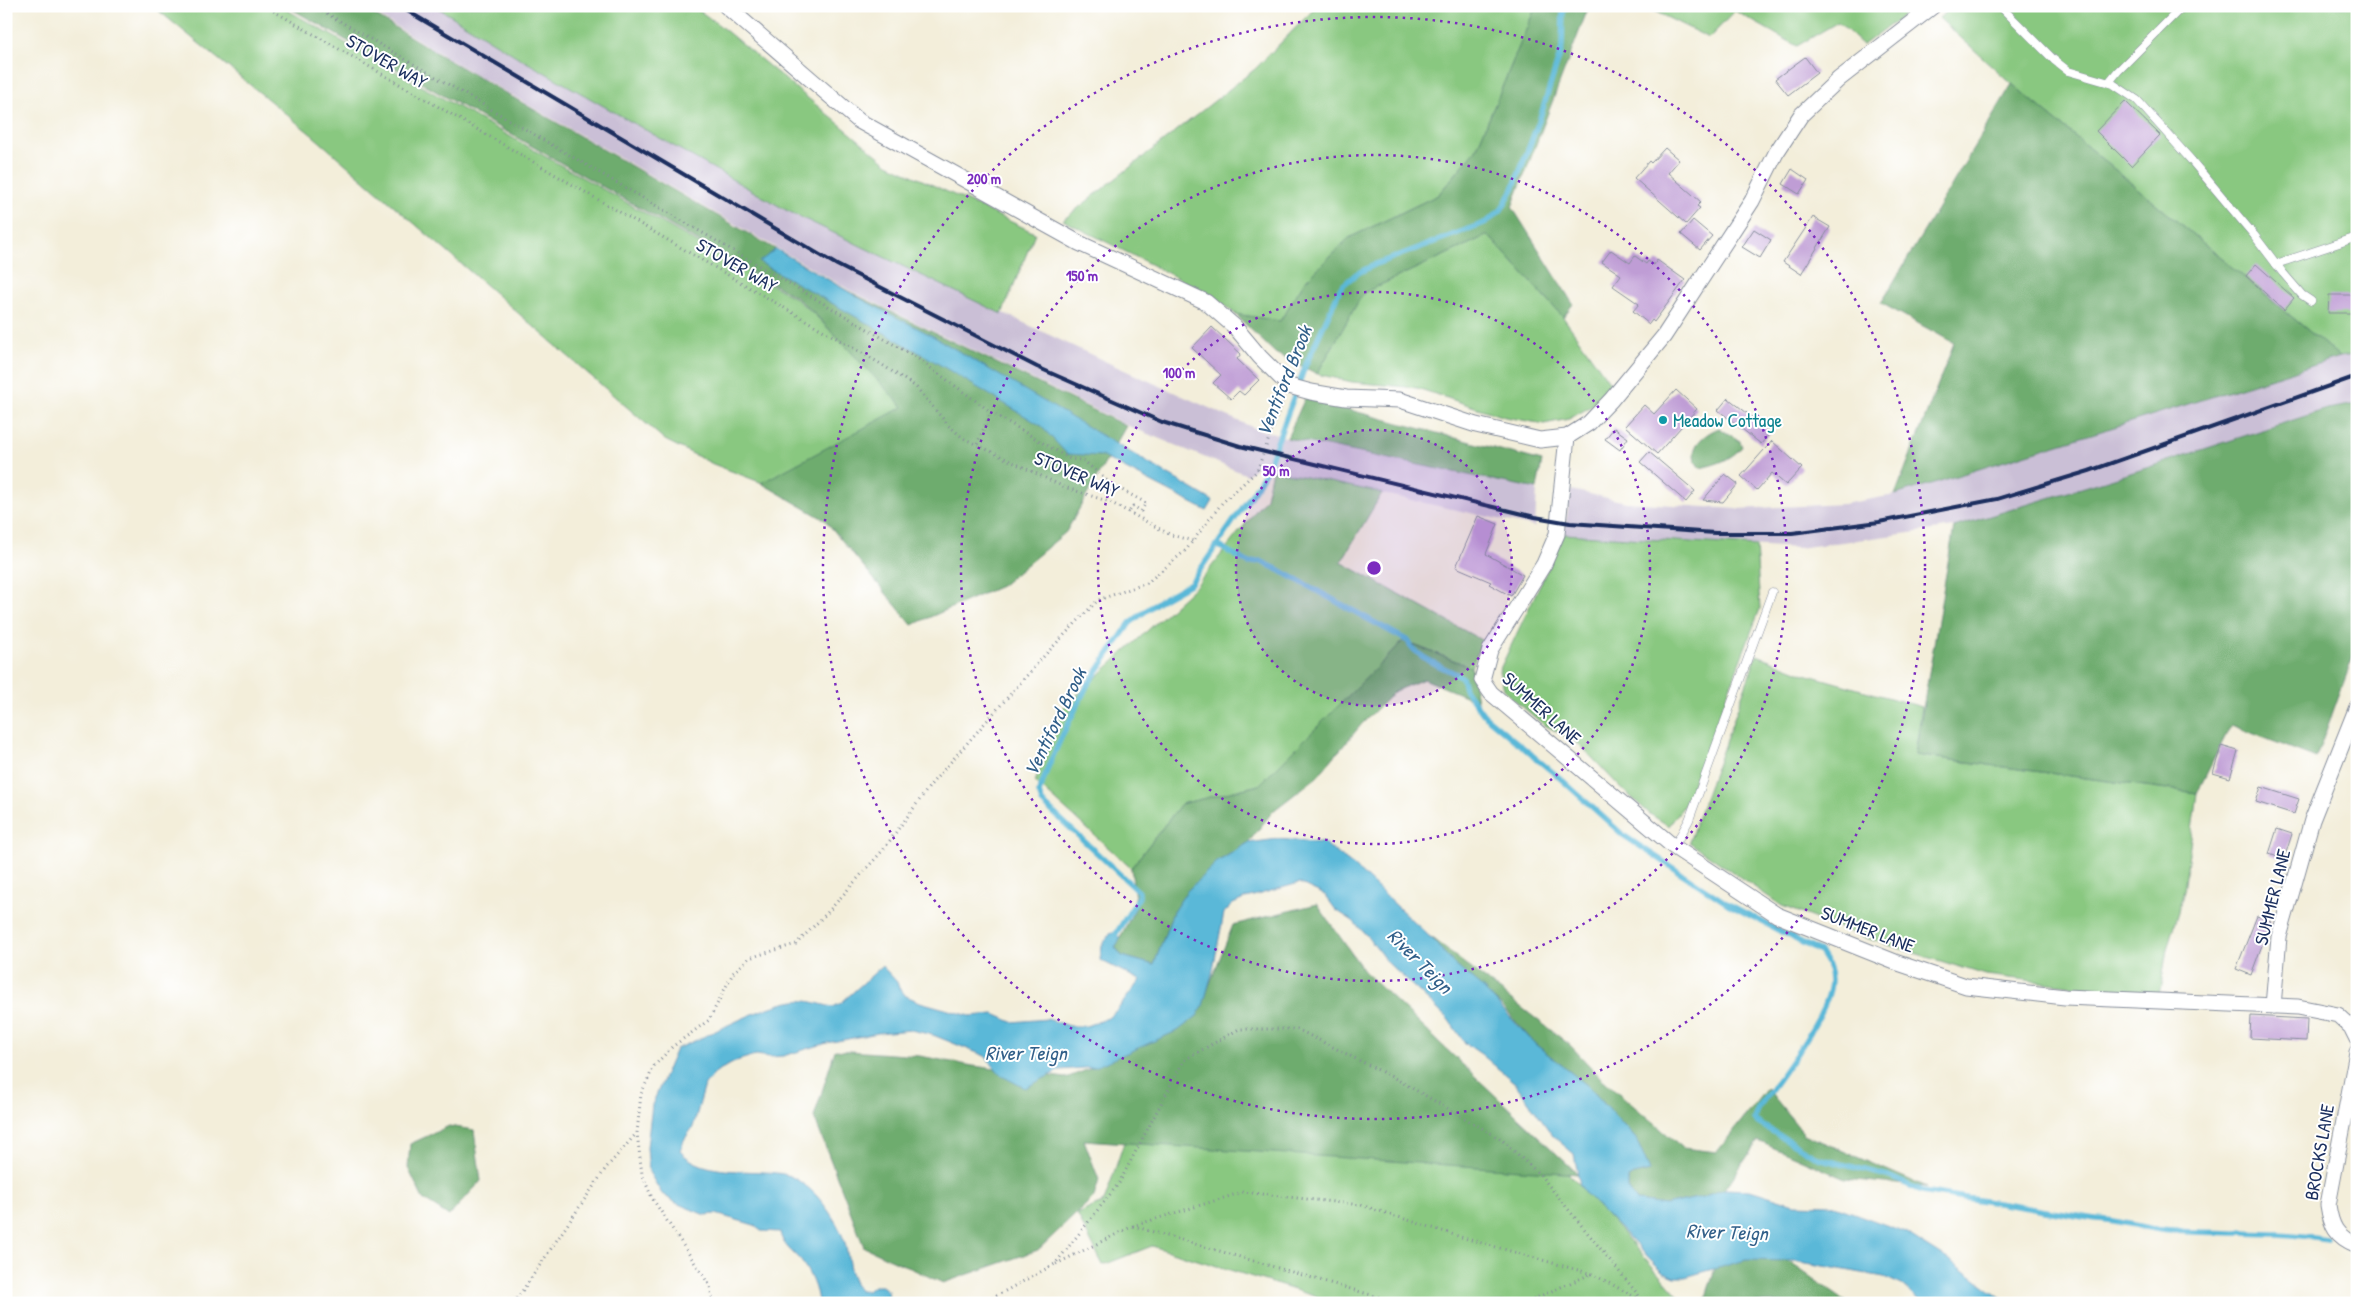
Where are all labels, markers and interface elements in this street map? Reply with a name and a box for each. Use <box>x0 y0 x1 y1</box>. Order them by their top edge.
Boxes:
street label: STOVER WAY <box>342 27 433 95</box>
text: 200 m <box>967 168 1001 189</box>
street label: STOVER WAY <box>692 231 783 299</box>
text: 150 m <box>1066 265 1098 286</box>
water label: Ventiford Brook <box>1249 320 1319 440</box>
text: 100 m <box>1163 362 1195 383</box>
place label: Meadow Cottage <box>1673 407 1783 433</box>
marker: Meadow Cottage <box>1657 414 1669 426</box>
street label: STOVER WAY <box>1031 445 1124 504</box>
text: 50 m <box>1263 460 1289 481</box>
centre of rings <box>1365 559 1383 577</box>
water label: Ventiford Brook <box>1017 662 1093 780</box>
street label: SUMMER LANE <box>1497 666 1588 751</box>
street label: SUMMER LANE <box>2248 846 2297 948</box>
street label: SUMMER LANE <box>1818 899 1919 959</box>
water label: River Teign <box>1381 922 1460 1001</box>
water label: River Teign <box>985 1039 1069 1067</box>
street label: BROCKS LANE <box>2298 1101 2340 1202</box>
water label: River Teign <box>1686 1217 1770 1247</box>

